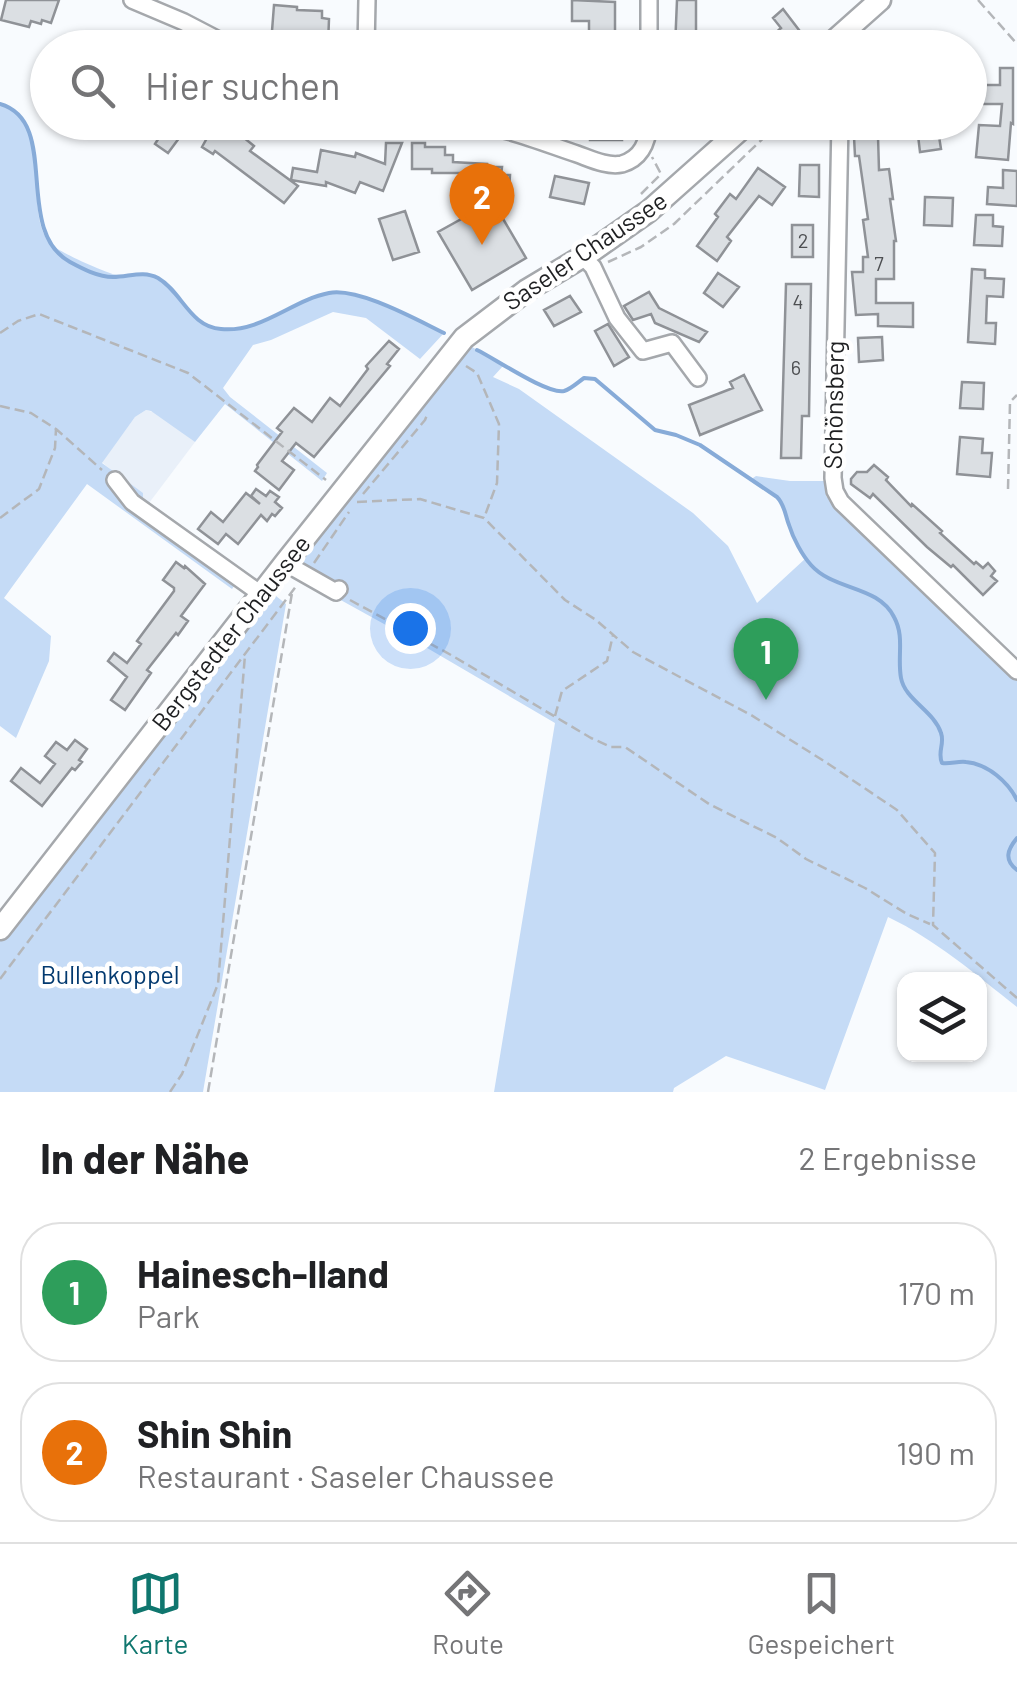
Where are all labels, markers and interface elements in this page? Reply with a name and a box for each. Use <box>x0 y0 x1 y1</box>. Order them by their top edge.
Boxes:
search box <box>30 30 987 140</box>
icon: search <box>65 58 120 113</box>
text: Hier suchen <box>145 62 341 108</box>
pin: 2 <box>450 162 514 245</box>
street label: Saseler Chaussee <box>497 184 672 316</box>
house number: 2 <box>798 228 808 252</box>
house number: 7 <box>874 251 884 275</box>
house number: 4 <box>792 289 804 313</box>
street label: Schönsberg <box>817 340 849 470</box>
house number: 6 <box>791 355 801 379</box>
street label: Bergstedter Chaussee <box>145 529 316 736</box>
your location <box>385 603 436 654</box>
pin: 1 <box>734 618 798 700</box>
park label: Bullenkoppel <box>40 959 180 989</box>
map controls <box>897 972 987 1062</box>
button: layers <box>897 972 987 1062</box>
text: In der Nähe <box>40 1132 249 1182</box>
text: 2 Ergebnisse <box>798 1138 977 1176</box>
text: Hainesch-Iland <box>137 1250 389 1296</box>
text: 1 <box>69 1273 80 1311</box>
text: 170 m <box>898 1273 975 1311</box>
text: Park <box>137 1296 200 1334</box>
text: Shin Shin <box>137 1410 292 1456</box>
text: 2 <box>66 1433 83 1471</box>
text: 190 m <box>896 1433 975 1471</box>
text: Restaurant · Saseler Chaussee <box>137 1456 555 1494</box>
tab: Karte <box>122 1566 188 1660</box>
tab: Route <box>432 1566 504 1660</box>
tab: Gespeichert <box>747 1566 895 1660</box>

